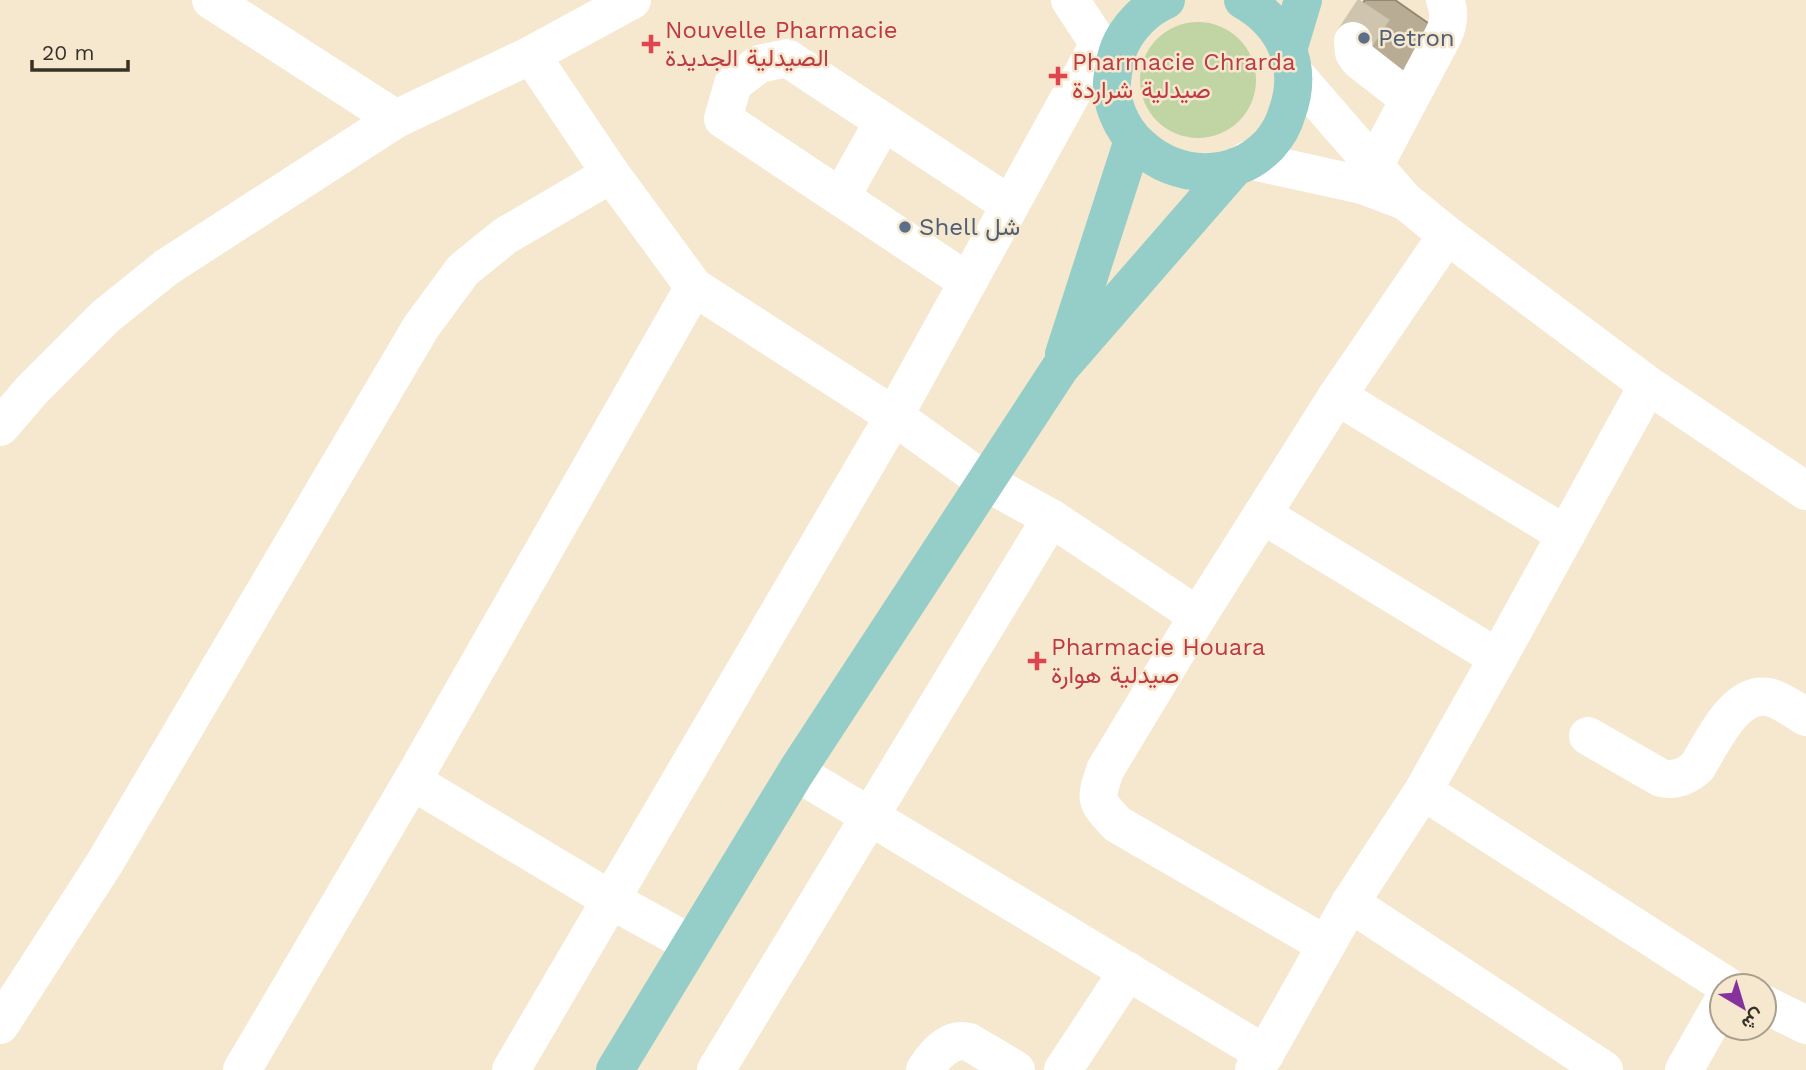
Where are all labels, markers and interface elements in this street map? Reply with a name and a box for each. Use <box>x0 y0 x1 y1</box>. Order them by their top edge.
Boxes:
place label: Nouvelle Pharmacie الصيدلية الجديدة <box>665 16 898 72</box>
place label: Petron <box>1378 24 1455 52</box>
scale bar <box>32 28 128 72</box>
marker: Petron <box>1356 30 1372 46</box>
marker: Nouvelle Pharmacie الصيدلية الجديدة <box>643 36 659 52</box>
text: 20 m <box>42 40 94 65</box>
place label: Pharmacie Chrarda صيدلية شراردة <box>1072 48 1296 105</box>
marker: Pharmacie Chrarda صيدلية شراردة <box>1050 68 1066 84</box>
place label: Shell شل <box>919 213 1020 241</box>
marker: Shell شل <box>897 219 913 235</box>
place label: Pharmacie Houara صيدلية هوارة <box>1051 633 1265 690</box>
marker: Pharmacie Houara صيدلية هوارة <box>1029 653 1045 669</box>
north arrow <box>1708 972 1778 1042</box>
text: ش <box>1737 1004 1769 1036</box>

